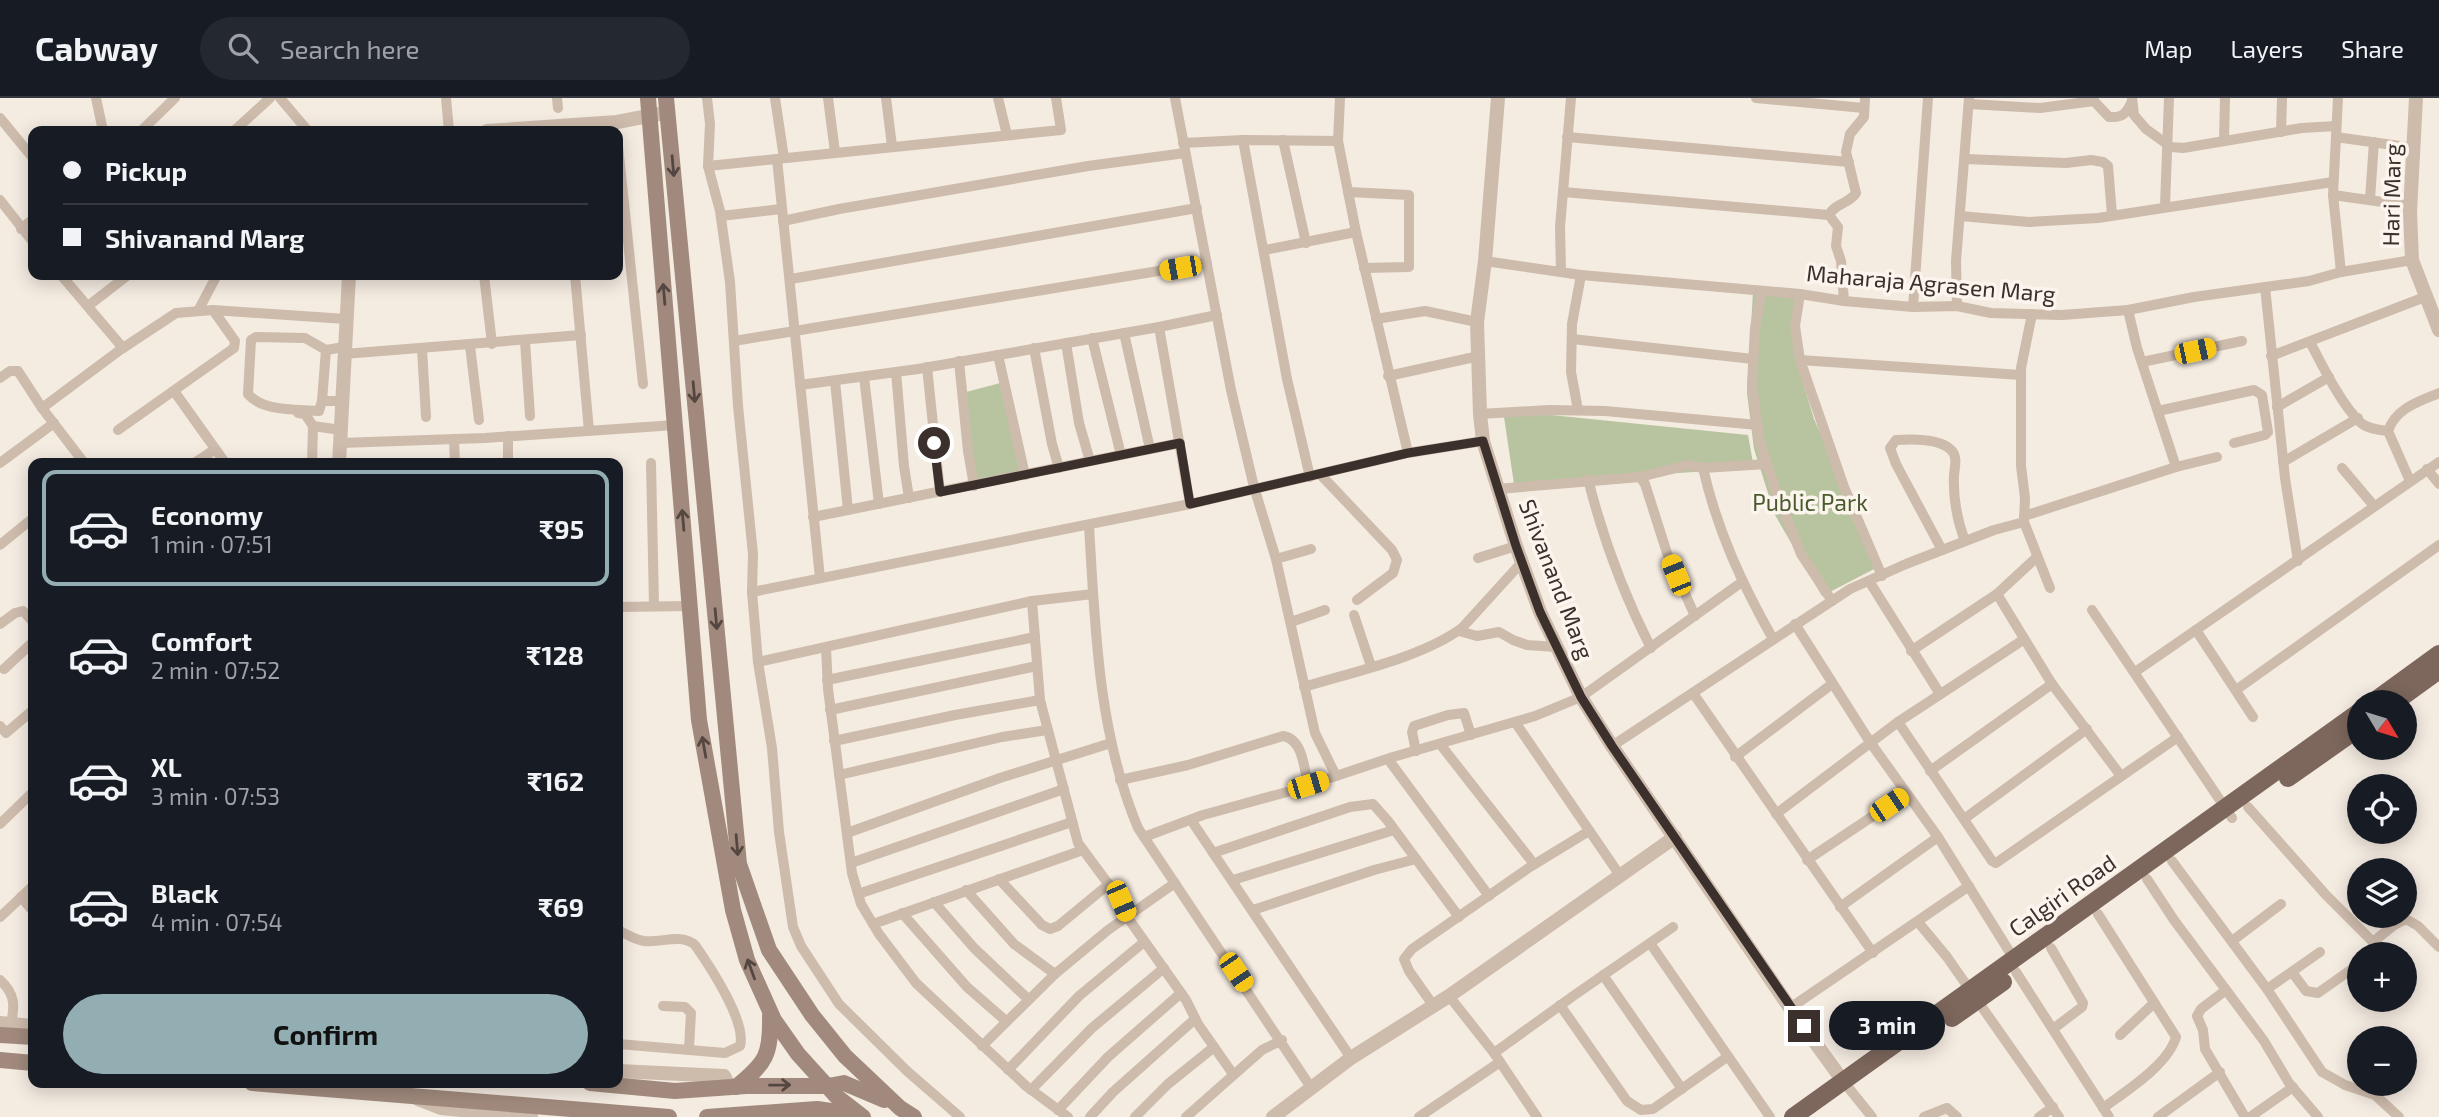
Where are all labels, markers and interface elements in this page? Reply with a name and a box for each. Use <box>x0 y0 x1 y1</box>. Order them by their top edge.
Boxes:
search box <box>200 17 690 80</box>
text: Cabway <box>35 28 158 68</box>
icon: search <box>224 29 262 67</box>
text: Search here <box>280 33 420 64</box>
text: Map <box>2144 34 2192 63</box>
text: Layers <box>2230 34 2303 63</box>
text: Share <box>2341 34 2404 63</box>
street label: Hari Marg <box>2376 143 2406 247</box>
one-way arrow <box>666 154 679 177</box>
text: Pickup <box>105 155 187 186</box>
text: Shivanand Marg <box>105 222 304 253</box>
car <box>1158 254 1203 282</box>
street label: Maharaja Agrasen Marg <box>1805 258 2057 308</box>
one-way arrow <box>657 283 670 305</box>
car <box>2173 336 2218 366</box>
one-way arrow <box>688 381 701 403</box>
route start <box>918 427 950 459</box>
park label: Public Park <box>1752 488 1868 516</box>
street label: Shivanand Marg <box>1514 495 1600 663</box>
icon: car <box>67 497 130 560</box>
text: Economy <box>151 499 263 530</box>
one-way arrow <box>676 510 689 532</box>
text: ₹95 <box>539 513 584 544</box>
text: 1 min · 07:51 <box>151 530 273 558</box>
car <box>1659 552 1694 598</box>
one-way arrow <box>710 607 723 630</box>
icon: car <box>67 623 130 686</box>
text: Comfort <box>151 625 252 656</box>
text: ₹128 <box>526 639 584 670</box>
text: 2 min · 07:52 <box>151 656 280 684</box>
north arrow <box>2347 690 2417 760</box>
map controls <box>2347 690 2417 1096</box>
one-way arrow <box>696 736 710 759</box>
icon: car <box>67 749 130 812</box>
text: XL <box>151 751 182 782</box>
text: ₹162 <box>527 765 584 796</box>
car <box>1285 769 1332 801</box>
button: locate <box>2347 774 2417 844</box>
text: 3 min · 07:53 <box>151 782 280 810</box>
car <box>1866 785 1913 825</box>
one-way arrow <box>731 834 744 856</box>
street label: Calgiri Road <box>2003 848 2121 942</box>
button: layers <box>2347 858 2417 928</box>
icon: car <box>67 875 130 938</box>
text: Black <box>151 877 219 908</box>
car <box>1104 878 1139 924</box>
text: ₹69 <box>538 891 584 922</box>
text: 4 min · 07:54 <box>151 908 283 936</box>
button: + <box>2347 942 2417 1012</box>
car <box>1216 949 1257 995</box>
one-way arrow <box>744 959 756 980</box>
button: Confirm <box>63 994 588 1074</box>
callout: 3 min <box>1828 1002 1944 1051</box>
route end <box>1788 1010 1820 1042</box>
text: 3 min <box>1858 1011 1916 1039</box>
button: − <box>2347 1026 2417 1096</box>
one-way arrow <box>769 1079 792 1092</box>

